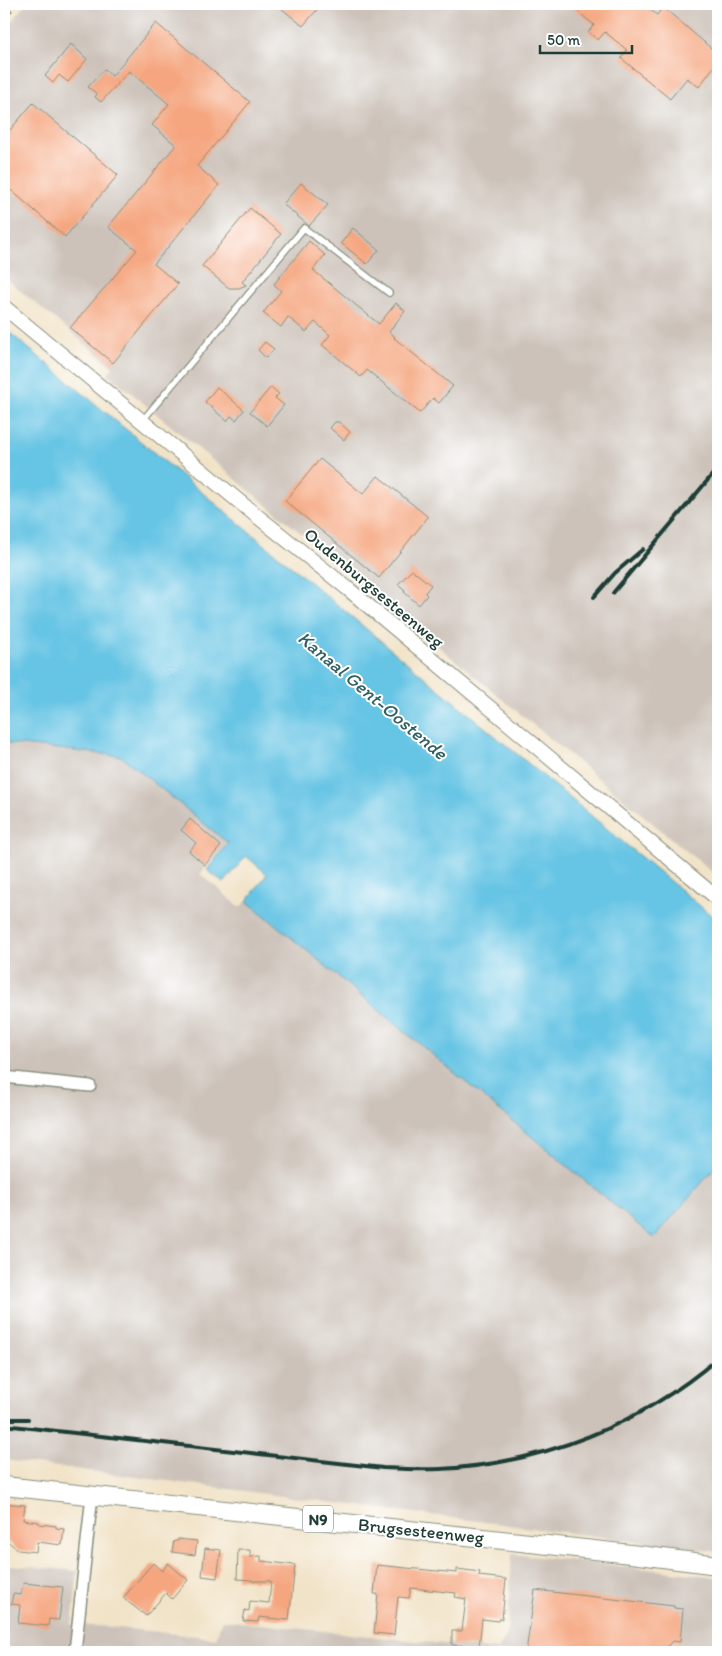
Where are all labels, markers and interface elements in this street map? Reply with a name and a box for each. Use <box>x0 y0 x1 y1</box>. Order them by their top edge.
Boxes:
scale bar <box>540 22 632 54</box>
text: 50 m <box>547 31 580 49</box>
street label: Oudenburgsesteenweg <box>300 523 449 653</box>
water label: Kanaal Gent-Oostende <box>293 626 453 765</box>
road number: N9 <box>303 1506 333 1532</box>
street label: Brugsesteenweg <box>357 1513 486 1549</box>

